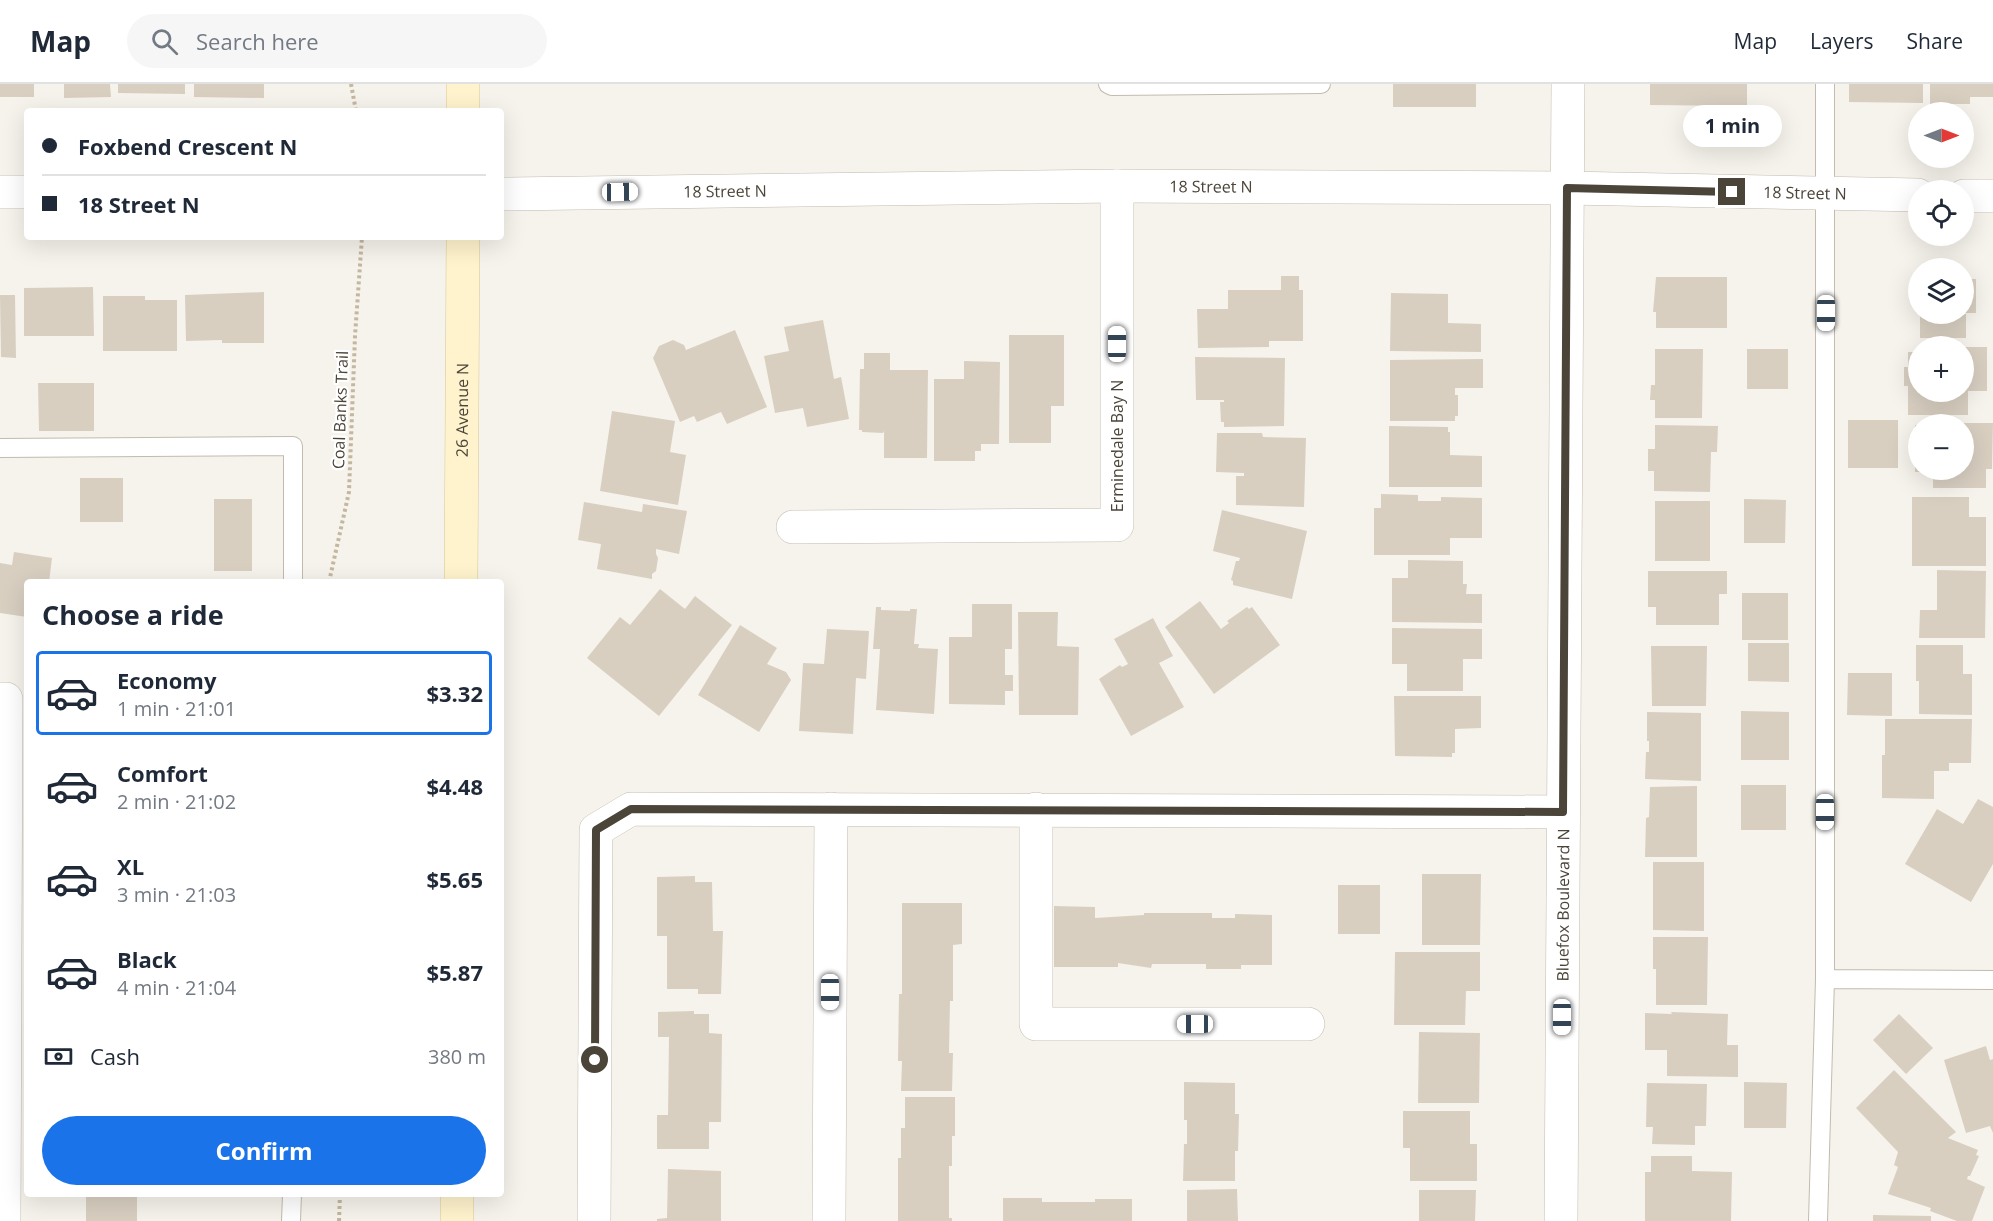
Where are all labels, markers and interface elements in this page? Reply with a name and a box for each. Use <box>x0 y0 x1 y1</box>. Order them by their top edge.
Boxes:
search box <box>127 14 547 68</box>
text: Map <box>30 22 91 60</box>
icon: search <box>148 25 181 58</box>
text: Search here <box>196 26 319 56</box>
text: Map <box>1734 27 1777 55</box>
text: Layers <box>1810 27 1874 55</box>
text: Share <box>1907 27 1963 55</box>
north arrow <box>1908 102 1974 168</box>
map controls <box>1908 102 1974 480</box>
callout: 1 min <box>1682 105 1782 147</box>
text: 1 min <box>1705 112 1760 139</box>
text: Foxbend Crescent N <box>78 131 297 161</box>
street label: 18 Street N <box>1169 175 1253 198</box>
route end <box>1718 178 1745 205</box>
street label: 18 Street N <box>683 180 767 203</box>
button: locate <box>1908 180 1974 246</box>
street label: 18 Street N <box>1763 181 1847 205</box>
car <box>602 183 638 201</box>
text: 18 Street N <box>78 189 200 219</box>
button: layers <box>1908 258 1974 324</box>
car <box>1817 295 1835 331</box>
car <box>1108 326 1126 362</box>
button: + <box>1908 336 1974 402</box>
street label: Coal Banks Trail <box>327 350 353 470</box>
street label: 26 Avenue N <box>451 363 473 457</box>
street label: Erminedale Bay N <box>1106 380 1128 512</box>
button: − <box>1908 414 1974 480</box>
text: Choose a ride <box>42 596 224 633</box>
text: Economy <box>117 665 216 695</box>
icon: car <box>45 666 99 720</box>
text: $3.32 <box>426 678 483 708</box>
text: 1 min · 21:01 <box>117 695 236 722</box>
text: Comfort <box>117 758 208 788</box>
icon: car <box>45 759 99 813</box>
text: $4.48 <box>426 771 483 801</box>
text: 2 min · 21:02 <box>117 788 236 815</box>
car <box>1816 794 1834 830</box>
street label: Bluefox Boulevard N <box>1551 828 1574 982</box>
text: XL <box>117 851 144 881</box>
icon: car <box>45 852 99 906</box>
text: $5.65 <box>426 864 483 894</box>
text: 3 min · 21:03 <box>117 881 236 908</box>
text: Black <box>117 944 177 974</box>
icon: car <box>45 945 99 999</box>
text: $5.87 <box>426 957 483 987</box>
text: 4 min · 21:04 <box>117 974 236 1001</box>
car <box>821 974 839 1010</box>
car <box>1553 999 1571 1035</box>
car <box>1177 1015 1213 1033</box>
icon: cash <box>42 1040 75 1073</box>
text: Cash <box>90 1041 140 1071</box>
text: 380 m <box>428 1043 486 1070</box>
route start <box>581 1046 608 1073</box>
button: Confirm <box>42 1116 486 1185</box>

